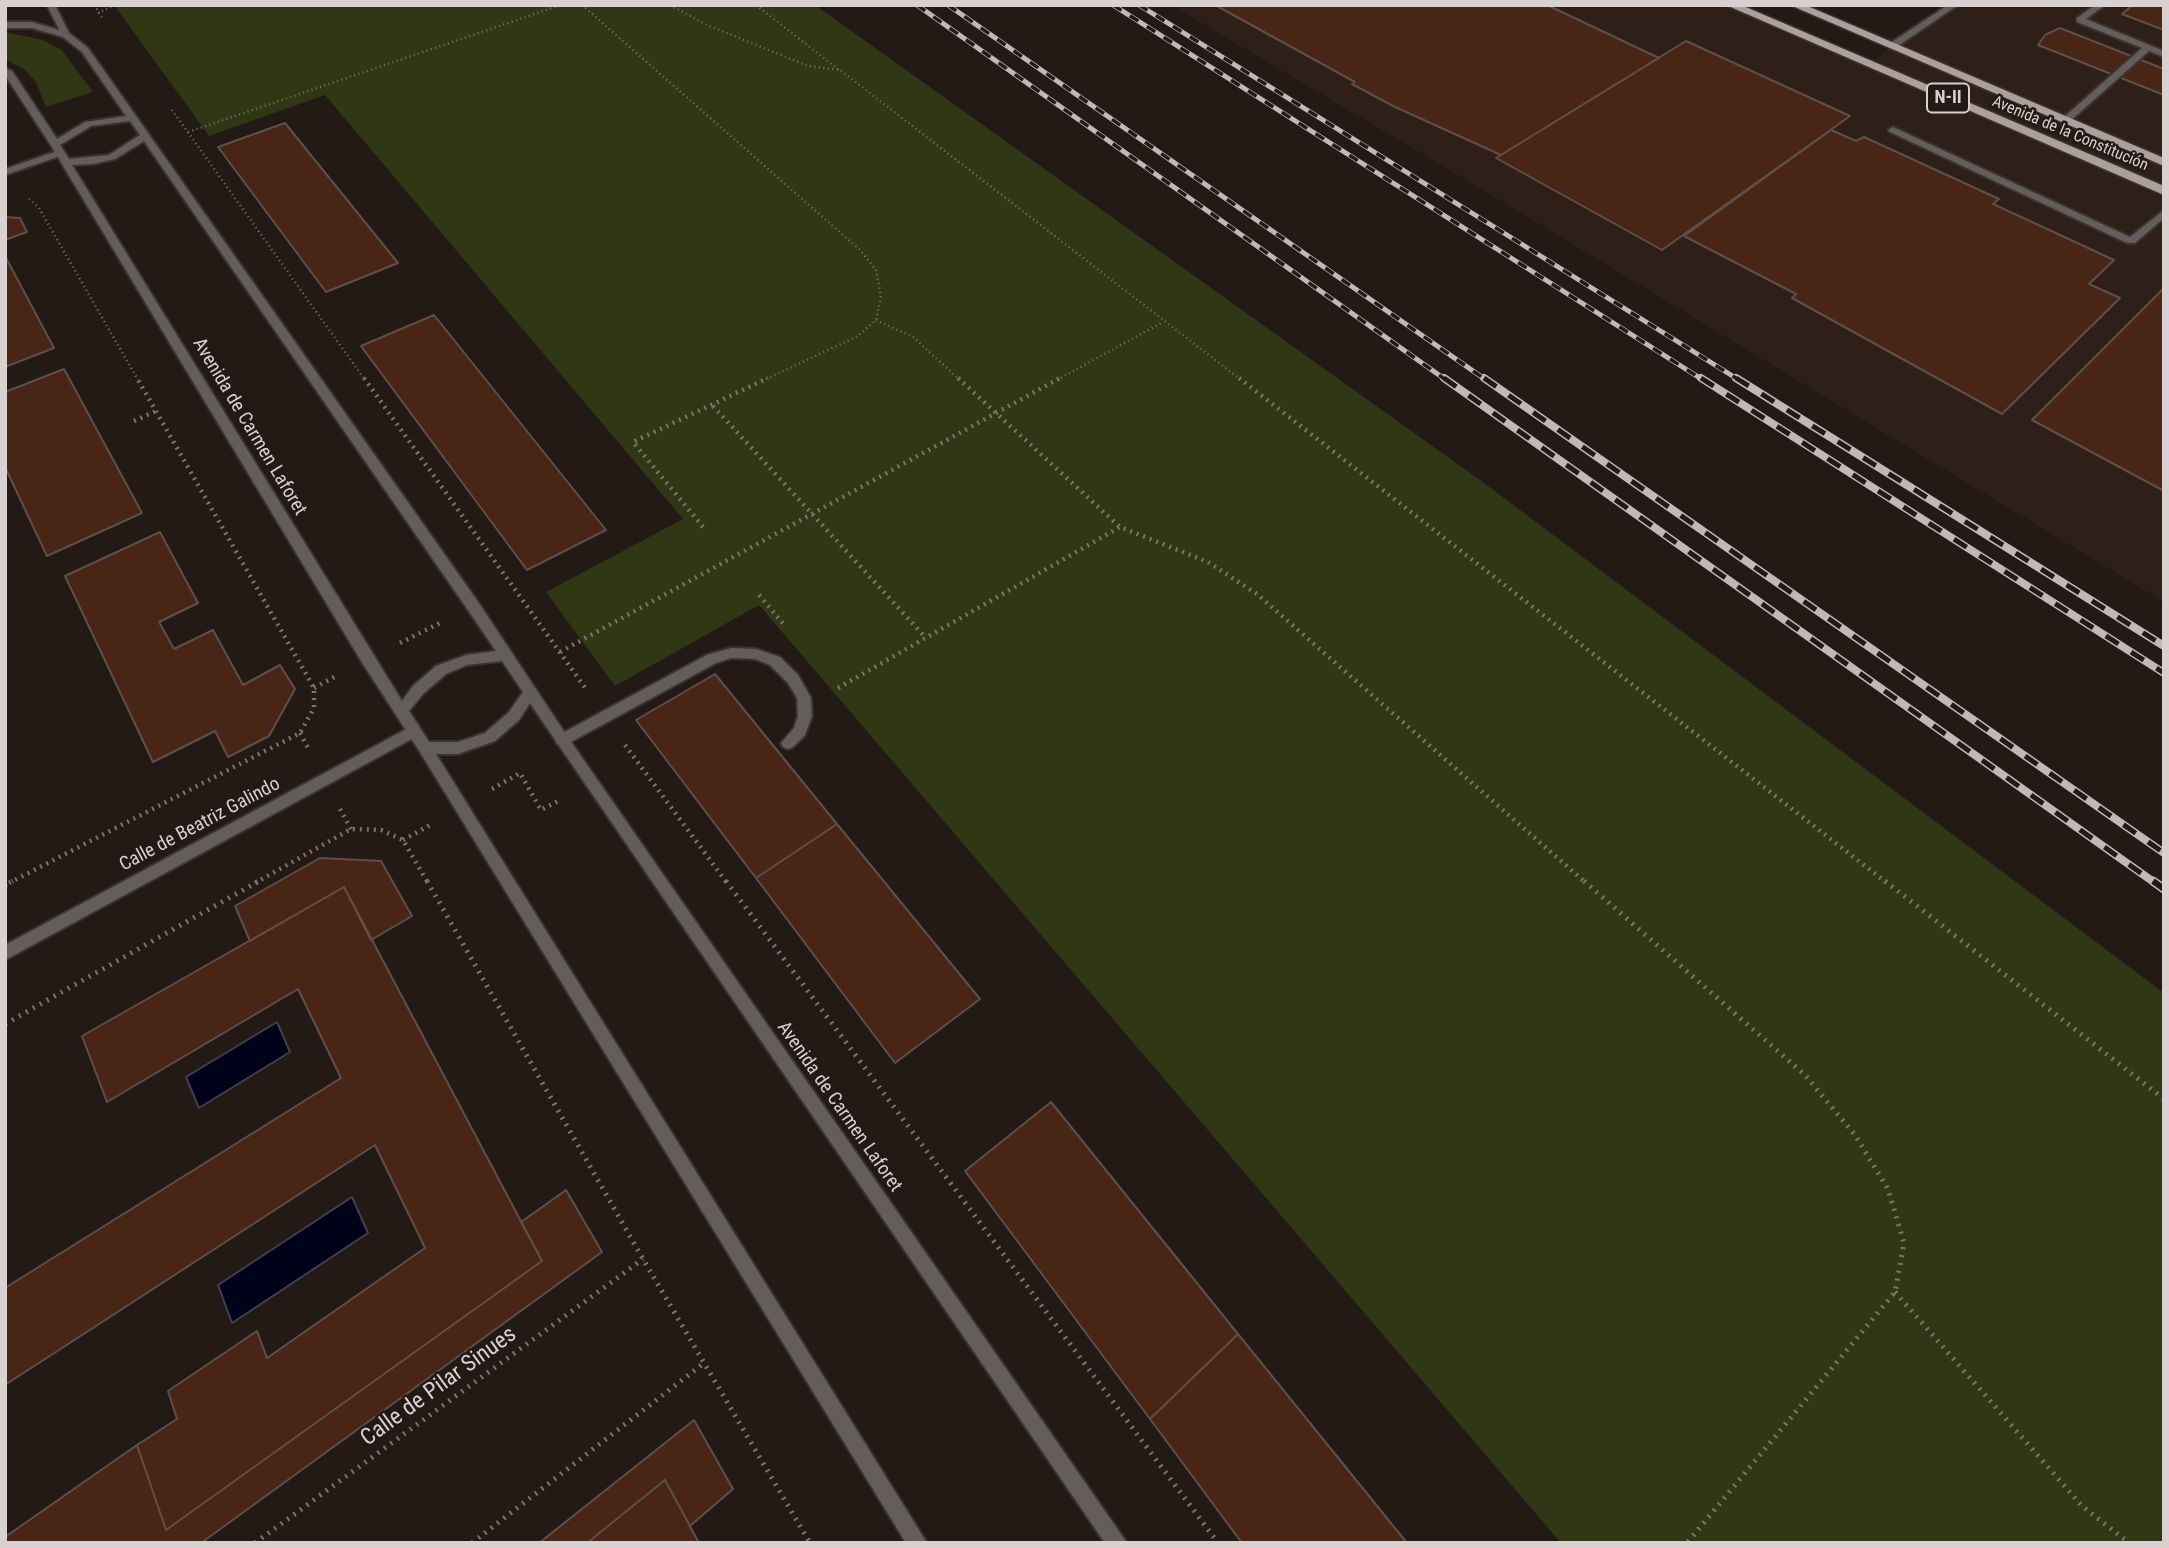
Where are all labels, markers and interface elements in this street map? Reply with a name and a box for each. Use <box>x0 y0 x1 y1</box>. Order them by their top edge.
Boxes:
road number: N-II <box>1927 84 1969 113</box>
street label: Avenida de la Constitución <box>1989 92 2151 176</box>
street label: Avenida de Carmen Laforet <box>187 334 311 520</box>
street label: Calle de Beatriz Galindo <box>116 773 284 877</box>
street label: Avenida de Carmen Laforet <box>771 1017 907 1197</box>
street label: Calle de Pilar Sinues <box>356 1321 522 1453</box>

